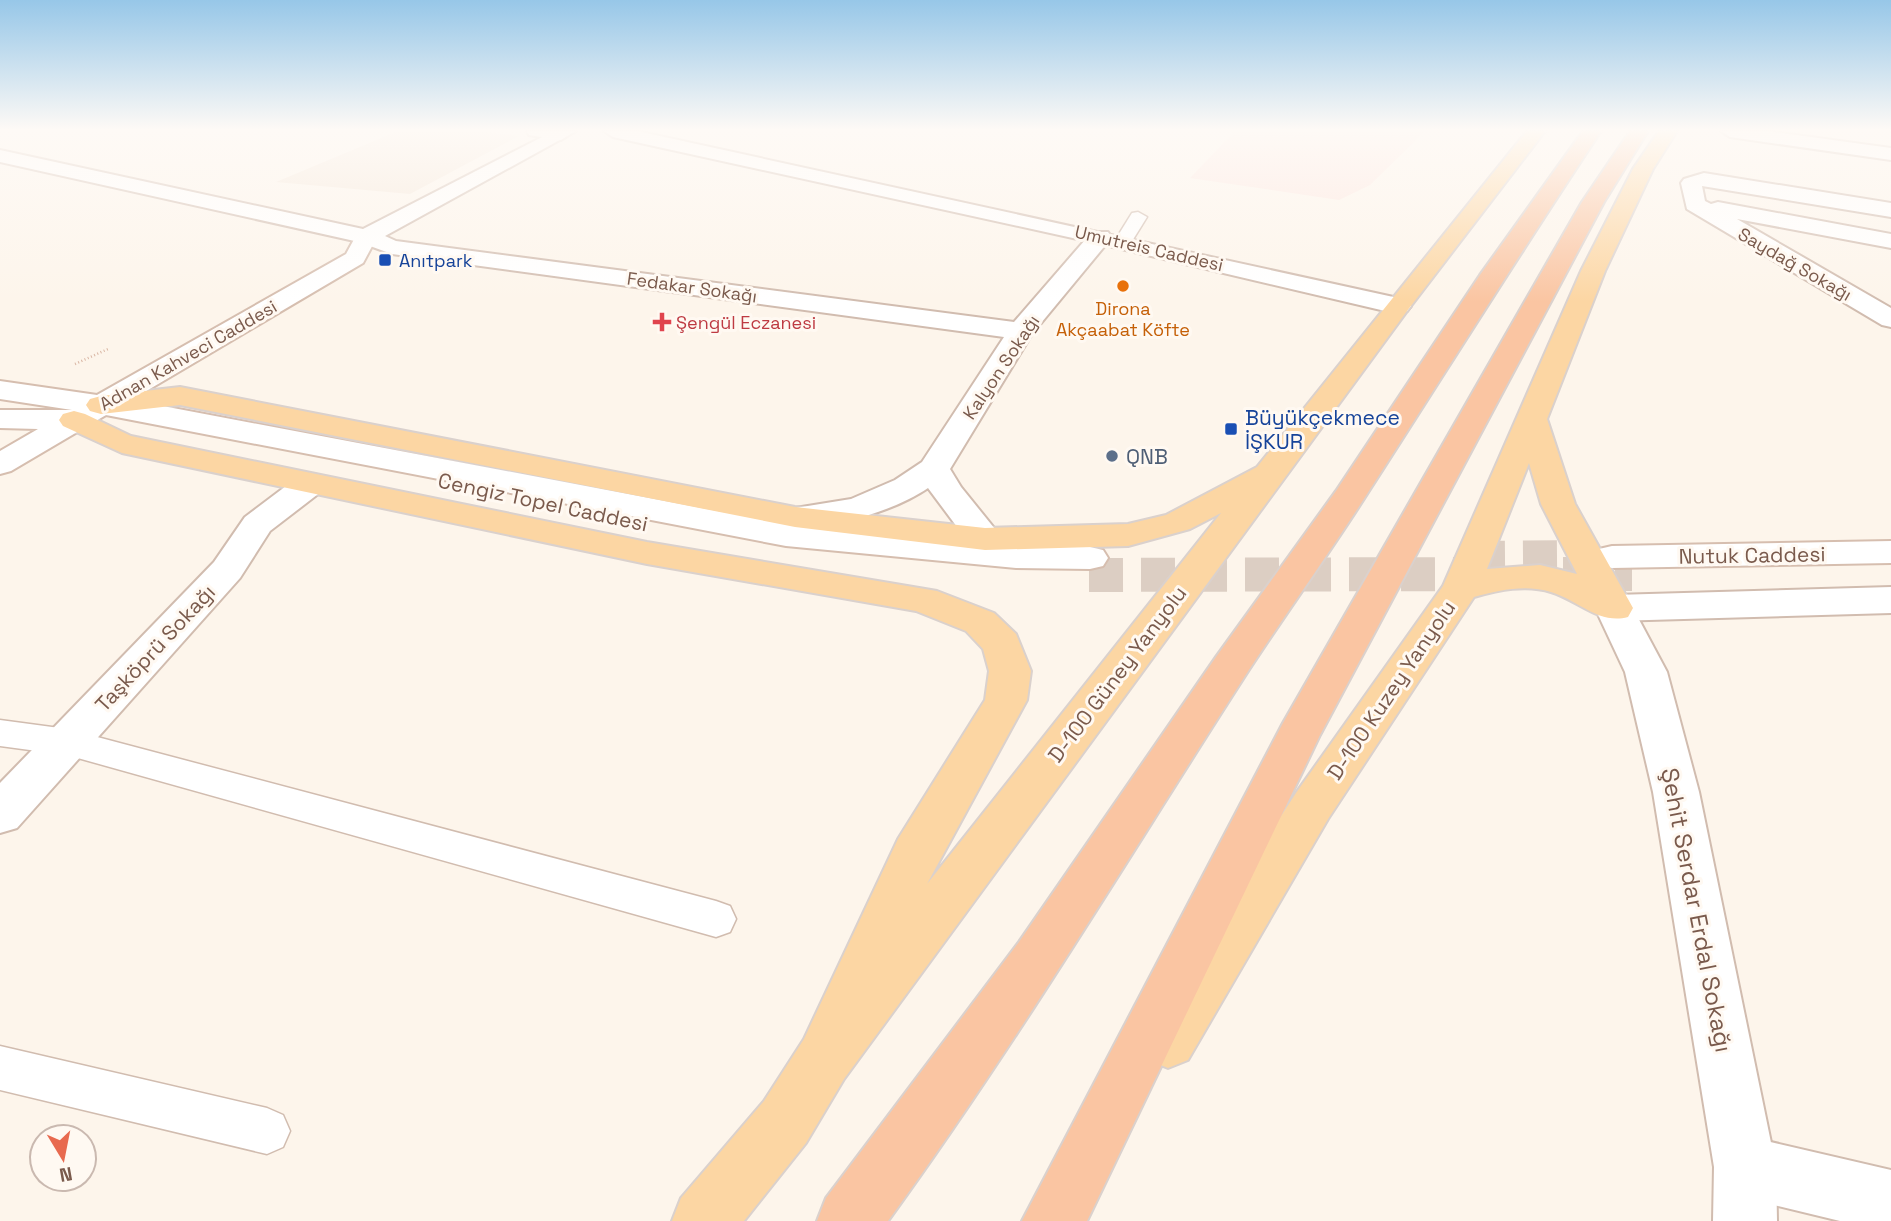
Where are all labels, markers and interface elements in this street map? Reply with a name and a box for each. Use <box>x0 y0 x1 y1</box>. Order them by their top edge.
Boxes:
street label: Umutreis Caddesi <box>1073 220 1225 276</box>
street label: Saydağ Sokağı <box>1734 222 1856 306</box>
place label: Anıtpark <box>399 249 473 272</box>
marker: Anıtpark <box>377 252 393 268</box>
street label: Fedakar Sokağı <box>625 266 759 308</box>
marker: Dirona Akçaabat Köfte <box>1115 278 1131 294</box>
street label: Adnan Kahveci Caddesi <box>95 295 281 415</box>
place label: Dirona Akçaabat Köfte <box>1056 297 1190 341</box>
street label: Kalyon Sokağı <box>958 310 1044 424</box>
place label: Şengül Eczanesi <box>676 311 816 334</box>
marker: Şengül Eczanesi <box>654 314 670 330</box>
place label: Büyükçekmece İŞKUR <box>1245 404 1400 455</box>
marker: Büyükçekmece İŞKUR <box>1223 421 1239 437</box>
place label: QNB <box>1126 443 1168 470</box>
marker: QNB <box>1104 448 1120 464</box>
street label: Cengiz Topel Caddesi <box>436 467 650 537</box>
street label: Nutuk Caddesi <box>1678 540 1826 570</box>
street label: Taşköprü Sokağı <box>89 579 221 717</box>
street label: D-100 Güney Yanyolu <box>1042 580 1192 768</box>
street label: D-100 Kuzey Yanyolu <box>1321 595 1461 785</box>
street label: Şehit Serdar Erdal Sokağı <box>1654 765 1740 1055</box>
north arrow <box>28 1123 98 1193</box>
text: N <box>57 1161 74 1188</box>

